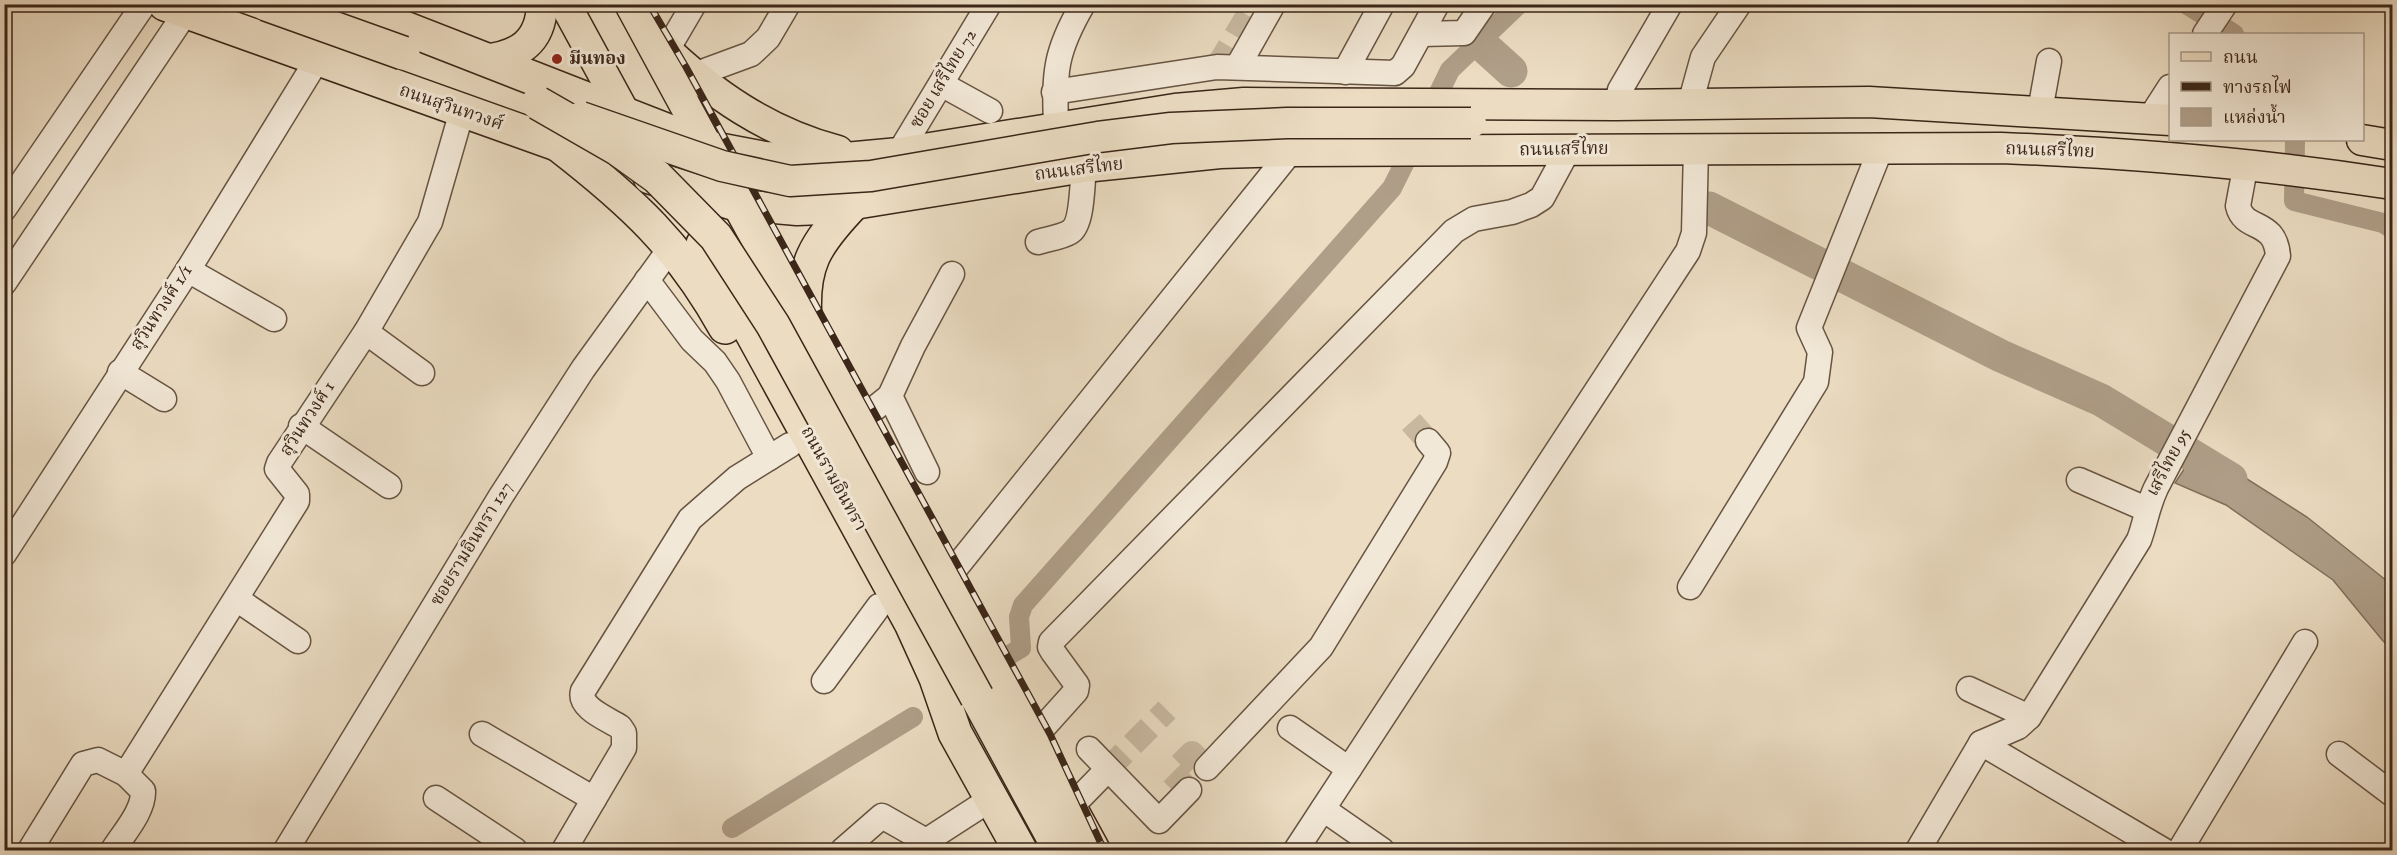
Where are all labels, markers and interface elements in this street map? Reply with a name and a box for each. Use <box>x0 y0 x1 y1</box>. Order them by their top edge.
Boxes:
street label: ซอย เสรีไทย 72 <box>904 24 983 133</box>
legend <box>2169 33 2364 141</box>
text: ถนน <box>2223 47 2258 70</box>
place label: มีนทอง <box>569 48 626 71</box>
marker: มีนทอง <box>550 52 564 66</box>
text: ทางรถไฟ <box>2223 75 2292 100</box>
street label: ถนนสุวินทวงศ์ <box>396 78 507 137</box>
text: แหล่งน้ำ <box>2223 103 2286 130</box>
street label: ถนนเสรีไทย <box>1519 136 1609 162</box>
street label: ถนนเสรีไทย <box>2005 136 2095 164</box>
street label: ถนนเสรีไทย <box>1033 151 1125 187</box>
street label: สุวินทวงศ์ 1/1 <box>125 260 198 355</box>
street label: สุวินทวงศ์ 1 <box>274 377 341 461</box>
street label: ถนนรามอินทรา <box>795 423 871 535</box>
street label: เสรีไทย 95 <box>2140 424 2197 501</box>
street label: ซอยรามอินทรา 127 <box>426 478 518 610</box>

